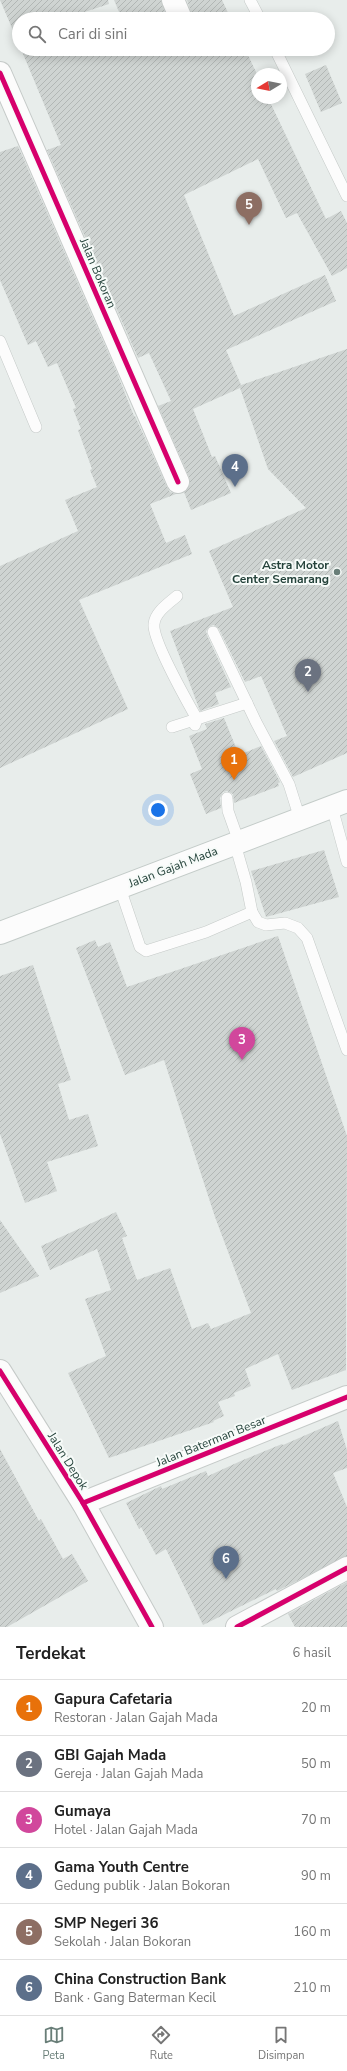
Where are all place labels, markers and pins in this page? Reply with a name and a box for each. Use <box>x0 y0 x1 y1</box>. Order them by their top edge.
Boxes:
pin: 5 <box>236 192 262 225</box>
pin: 4 <box>222 454 248 487</box>
place label: Astra Motor Center Semarang <box>232 557 329 587</box>
marker: Astra Motor Center Semarang <box>332 567 342 577</box>
pin: 2 <box>295 659 321 692</box>
pin: 1 <box>221 747 247 780</box>
pin: 3 <box>229 1027 255 1060</box>
pin: 6 <box>213 1546 239 1579</box>

